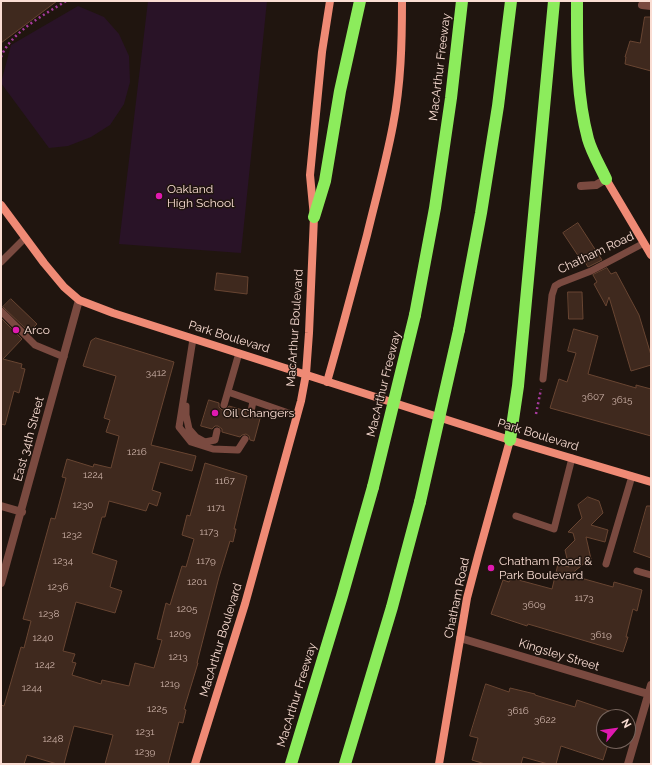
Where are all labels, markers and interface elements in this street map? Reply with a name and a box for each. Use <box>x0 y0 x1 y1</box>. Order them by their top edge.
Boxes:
street label: MacArthur Freeway <box>426 12 454 122</box>
place label: Oakland High School <box>167 182 234 210</box>
marker: Oakland High School <box>154 191 164 201</box>
street label: Chatham Road <box>556 229 636 277</box>
street label: MacArthur Boulevard <box>284 269 306 387</box>
street label: Park Boulevard <box>187 318 271 356</box>
place label: Arco <box>24 323 50 337</box>
marker: Arco <box>11 325 21 335</box>
street label: MacArthur Freeway <box>364 330 404 438</box>
house number: 3412 <box>146 367 166 379</box>
house number: 3607 <box>582 391 604 403</box>
house number: 3615 <box>611 394 633 406</box>
street label: East 34th Street <box>11 395 47 483</box>
place label: Oil Changers <box>223 406 294 420</box>
marker: Oil Changers <box>210 408 220 418</box>
street label: Park Boulevard <box>496 416 580 454</box>
house number: 1216 <box>127 446 147 458</box>
house number: 1224 <box>83 469 103 481</box>
house number: 1167 <box>215 475 235 487</box>
house number: 1230 <box>73 499 93 511</box>
house number: 1171 <box>207 502 225 514</box>
house number: 1173 <box>199 526 219 538</box>
house number: 1232 <box>62 529 82 541</box>
place label: Chatham Road & Park Boulevard <box>499 554 592 582</box>
house number: 1234 <box>53 555 73 567</box>
house number: 1179 <box>196 555 216 567</box>
street label: Chatham Road <box>441 556 473 640</box>
marker: Chatham Road & Park Boulevard <box>486 563 496 573</box>
house number: 1201 <box>187 576 207 588</box>
house number: 1236 <box>48 581 68 593</box>
street label: MacArthur Boulevard <box>197 581 245 699</box>
house number: 1173 <box>574 592 594 604</box>
house number: 3609 <box>522 599 546 611</box>
house number: 1205 <box>176 603 198 615</box>
house number: 1238 <box>39 608 59 620</box>
house number: 1209 <box>169 628 191 640</box>
house number: 3619 <box>590 629 612 641</box>
house number: 1240 <box>32 632 54 644</box>
street label: Kingsley Street <box>517 636 601 674</box>
street label: MacArthur Freeway <box>274 641 320 749</box>
house number: 1213 <box>168 651 188 663</box>
house number: 1242 <box>35 659 55 671</box>
house number: 1219 <box>160 678 180 690</box>
house number: 1244 <box>22 682 42 694</box>
house number: 1225 <box>147 703 167 715</box>
house number: 3616 <box>507 705 529 717</box>
north arrow <box>596 709 636 749</box>
house number: 3622 <box>534 714 556 726</box>
text: N <box>618 717 634 730</box>
house number: 1231 <box>135 726 155 738</box>
house number: 1248 <box>43 733 63 745</box>
house number: 1239 <box>135 746 155 758</box>

